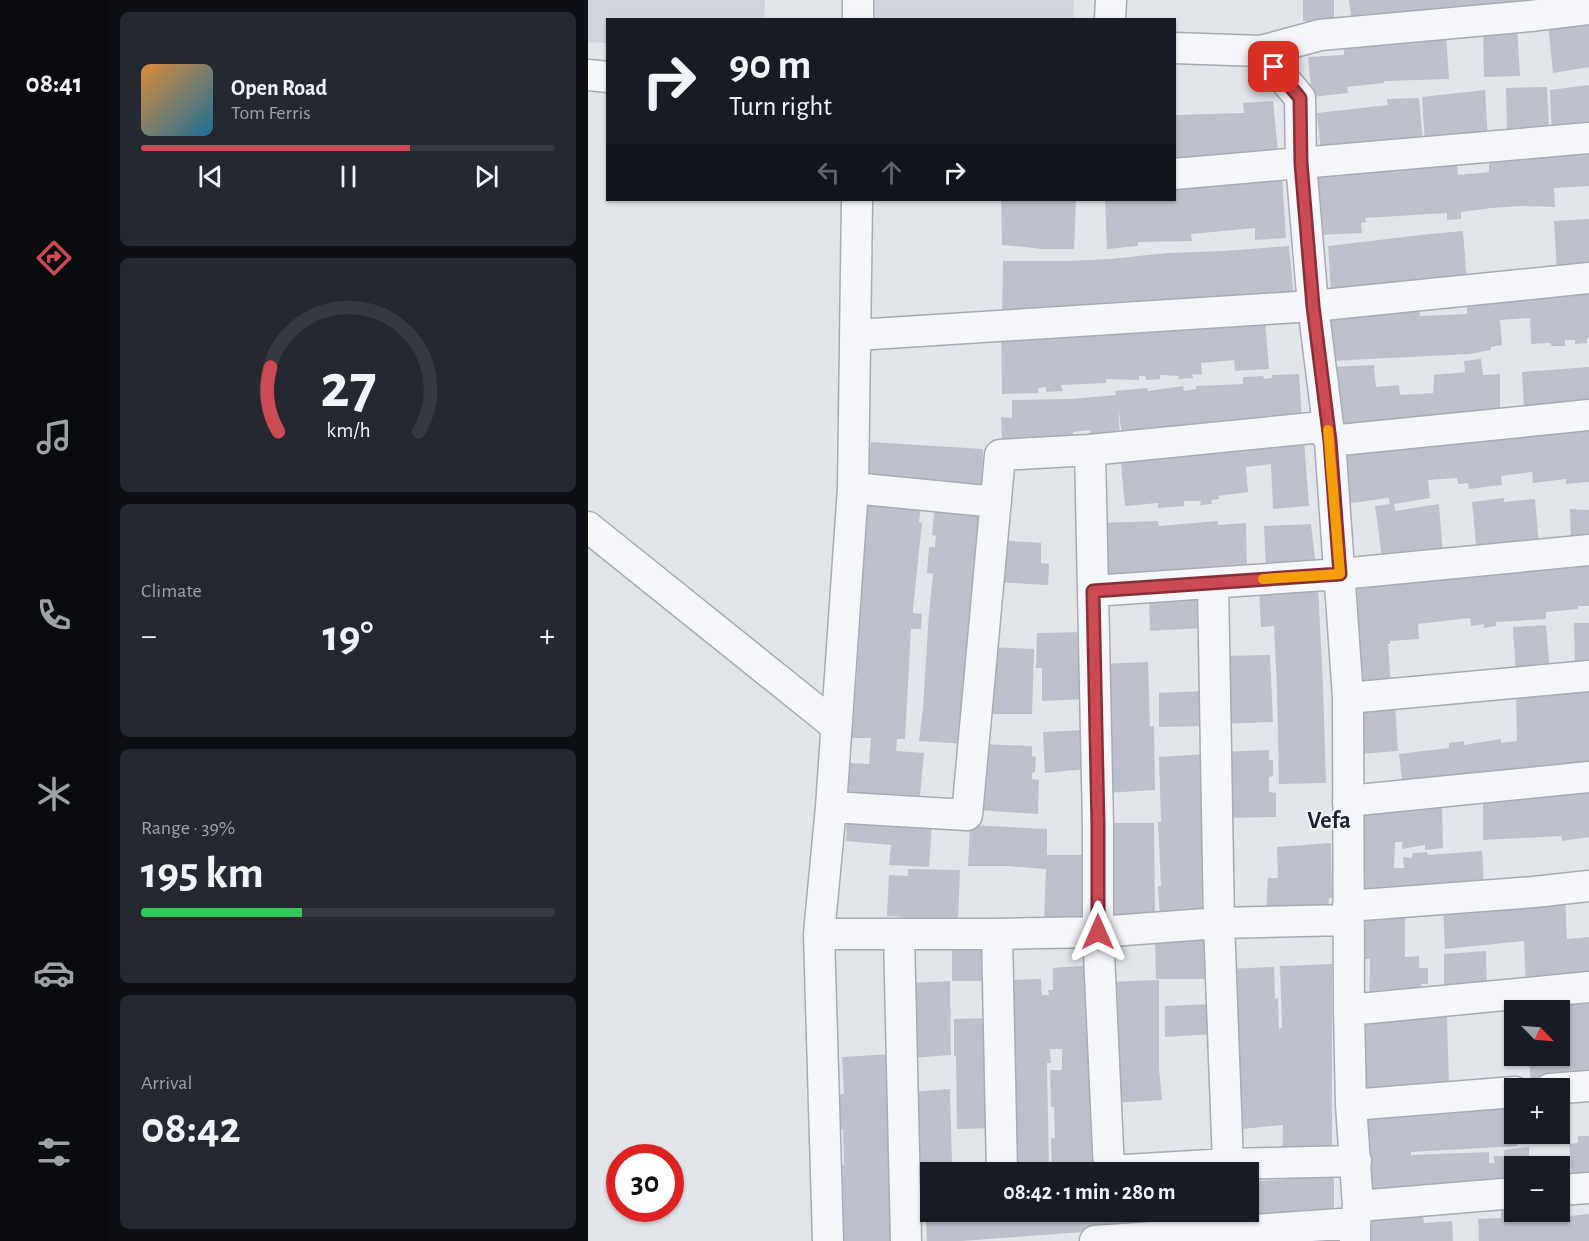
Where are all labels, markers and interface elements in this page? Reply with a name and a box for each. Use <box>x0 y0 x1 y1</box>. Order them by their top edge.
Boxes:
pin <box>1248 41 1299 92</box>
icon: right <box>630 42 708 120</box>
text: 90 m <box>729 44 811 86</box>
icon: arrive <box>1257 50 1290 83</box>
text: 08:41 <box>26 70 82 97</box>
text: Open Road <box>231 77 327 99</box>
text: Turn right <box>729 93 832 120</box>
text: Tom Ferris <box>231 103 311 123</box>
icon: left <box>812 156 845 189</box>
icon: ahead <box>875 156 908 189</box>
icon: right <box>938 156 971 189</box>
icon: previous <box>194 160 227 193</box>
icon: pause <box>332 160 365 193</box>
icon: next <box>470 160 503 193</box>
icon: directions <box>33 237 75 279</box>
text: 27 <box>320 356 376 418</box>
icon: music <box>33 416 75 458</box>
text: km/h <box>326 420 370 441</box>
text: Climate <box>141 581 202 601</box>
icon: phone <box>33 594 75 636</box>
text: 19° <box>322 614 374 659</box>
text: − <box>141 620 157 653</box>
text: + <box>539 620 555 653</box>
icon: climate <box>33 773 75 815</box>
district label: Vefa <box>1307 809 1351 833</box>
text: Range · 39% <box>141 818 235 838</box>
text: 195 km <box>141 851 264 896</box>
position arrow <box>1066 900 1130 964</box>
icon: car <box>33 952 75 994</box>
north arrow <box>1504 1000 1570 1066</box>
map controls <box>1504 1000 1570 1222</box>
text: Arrival <box>141 1073 192 1093</box>
button: + <box>1504 1078 1570 1144</box>
text: 08:42 <box>141 1106 241 1151</box>
icon: filters <box>33 1131 75 1173</box>
speed limit sign: 30 <box>606 1144 684 1222</box>
button: − <box>1504 1156 1570 1222</box>
text: 08:42 · 1 min · 280 m <box>1003 1181 1176 1203</box>

